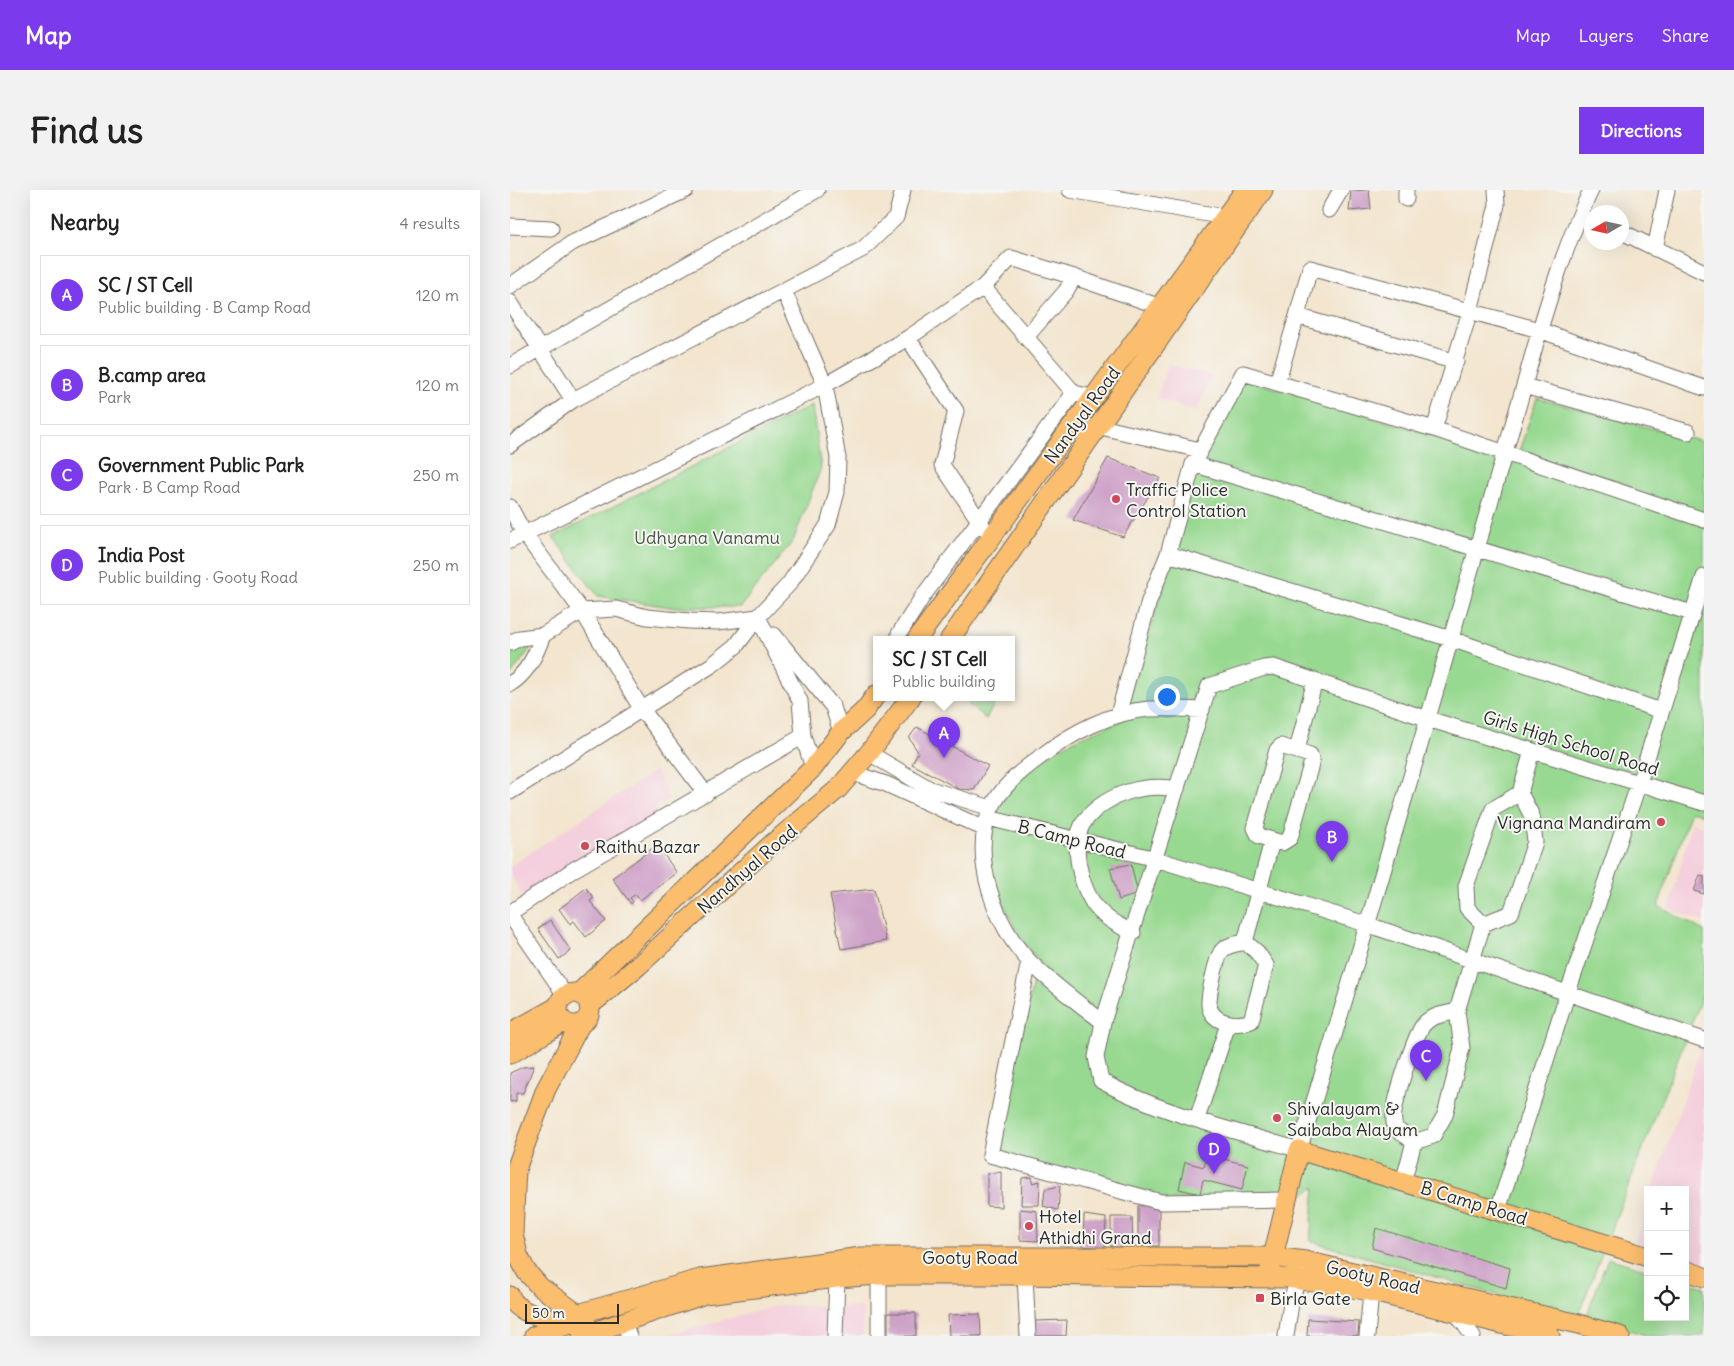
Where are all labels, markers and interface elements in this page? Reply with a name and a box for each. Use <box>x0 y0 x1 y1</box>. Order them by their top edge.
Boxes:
text: Map <box>25 20 72 50</box>
text: Map <box>1515 24 1550 47</box>
text: Layers <box>1578 24 1634 47</box>
text: Share <box>1662 24 1709 47</box>
button: Directions <box>1579 107 1704 154</box>
text: Find us <box>30 108 143 152</box>
north arrow <box>1584 205 1629 250</box>
text: Nearby <box>50 209 120 236</box>
text: 4 results <box>399 213 460 233</box>
text: SC / ST Cell <box>98 273 193 297</box>
text: A <box>62 285 72 305</box>
text: 120 m <box>416 285 459 305</box>
text: Public building · B Camp Road <box>98 297 311 317</box>
street label: Nandyal Road <box>1039 362 1125 468</box>
text: B.camp area <box>98 363 206 387</box>
text: B <box>62 375 72 395</box>
text: 120 m <box>416 375 459 395</box>
text: Park <box>98 387 131 407</box>
text: Government Public Park <box>98 453 304 477</box>
text: C <box>62 465 72 485</box>
text: 250 m <box>413 465 459 485</box>
text: Park · B Camp Road <box>98 477 241 497</box>
place label: Traffic Police Control Station <box>1126 478 1246 522</box>
marker: Traffic Police Control Station <box>1110 493 1122 505</box>
park label: Udhyana Vanamu <box>634 526 780 549</box>
text: India Post <box>98 543 185 567</box>
text: D <box>61 555 73 575</box>
text: 250 m <box>413 555 459 575</box>
text: Public building · Gooty Road <box>98 567 298 587</box>
popup <box>873 636 1015 701</box>
text: SC / ST Cell <box>892 647 987 671</box>
text: Public building <box>892 671 996 691</box>
your location <box>1154 684 1180 710</box>
street label: Girls High School Road <box>1480 705 1662 781</box>
pin: A <box>928 717 960 758</box>
place label: Vignana Mandiram <box>1497 811 1651 834</box>
street label: B Camp Road <box>1016 814 1129 864</box>
marker: Vignana Mandiram <box>1655 816 1667 828</box>
street label: Nandhyal Road <box>692 819 802 919</box>
pin: B <box>1316 821 1348 862</box>
place label: Raithu Bazar <box>595 835 701 858</box>
marker: Raithu Bazar <box>579 840 591 852</box>
pin: C <box>1410 1040 1442 1081</box>
place label: Shivalayam & Saibaba Alayam <box>1287 1097 1418 1141</box>
marker: Shivalayam & Saibaba Alayam <box>1271 1112 1283 1124</box>
pin: D <box>1198 1133 1230 1174</box>
street label: B Camp Road <box>1418 1176 1531 1230</box>
map controls <box>1644 1186 1689 1321</box>
button: + <box>1644 1186 1689 1231</box>
place label: Hotel Athidhi Grand <box>1039 1205 1152 1249</box>
marker: Hotel Athidhi Grand <box>1023 1220 1035 1232</box>
button: − <box>1644 1231 1689 1276</box>
street label: Gooty Road <box>922 1246 1018 1269</box>
street label: Gooty Road <box>1324 1255 1423 1299</box>
button: locate <box>1644 1276 1689 1321</box>
place label: Birla Gate <box>1270 1287 1351 1310</box>
marker: Birla Gate <box>1254 1292 1266 1304</box>
scale bar <box>525 1301 619 1324</box>
text: 50 m <box>532 1304 565 1322</box>

